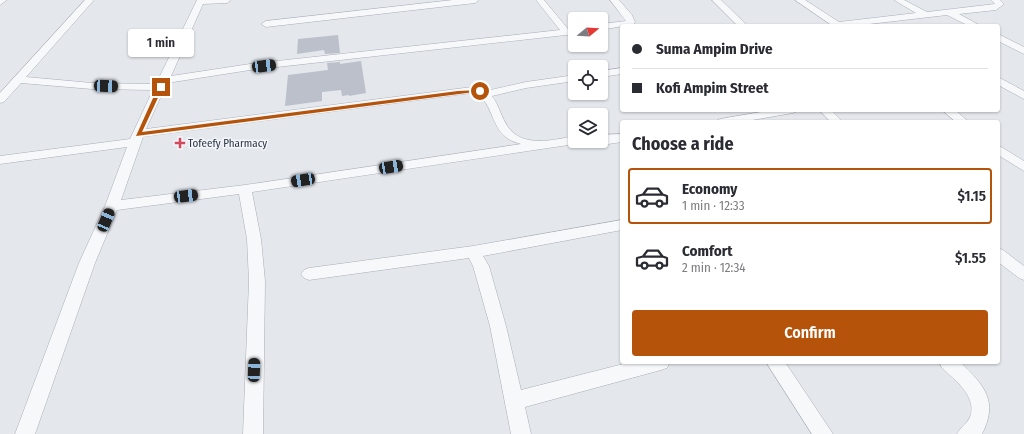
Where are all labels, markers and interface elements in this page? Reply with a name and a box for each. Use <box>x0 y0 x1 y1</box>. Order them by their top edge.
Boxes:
north arrow <box>568 12 608 52</box>
map controls <box>568 12 608 148</box>
callout: 1 min <box>128 29 194 57</box>
text: 1 min <box>147 35 175 50</box>
text: Suma Ampim Drive <box>656 40 773 58</box>
car <box>251 59 277 73</box>
button: locate <box>568 60 608 100</box>
route end <box>152 78 170 96</box>
text: Kofi Ampim Street <box>656 79 769 97</box>
car <box>94 80 118 92</box>
route start <box>471 82 489 100</box>
button: layers <box>568 108 608 148</box>
text: Choose a ride <box>632 133 734 155</box>
place label: Tofeefy Pharmacy <box>188 137 267 150</box>
marker: Tofeefy Pharmacy <box>175 138 185 148</box>
car <box>378 159 404 175</box>
car <box>290 172 316 188</box>
icon: car <box>634 178 670 214</box>
text: Economy <box>682 180 737 198</box>
text: $1.15 <box>957 187 986 205</box>
car <box>173 189 199 203</box>
text: 1 min · 12:33 <box>682 198 745 213</box>
car <box>96 207 116 233</box>
icon: car <box>634 240 670 276</box>
text: Comfort <box>682 242 733 260</box>
text: $1.55 <box>955 249 986 267</box>
text: 2 min · 12:34 <box>682 260 746 275</box>
button: Confirm <box>632 310 988 356</box>
car <box>248 358 260 382</box>

